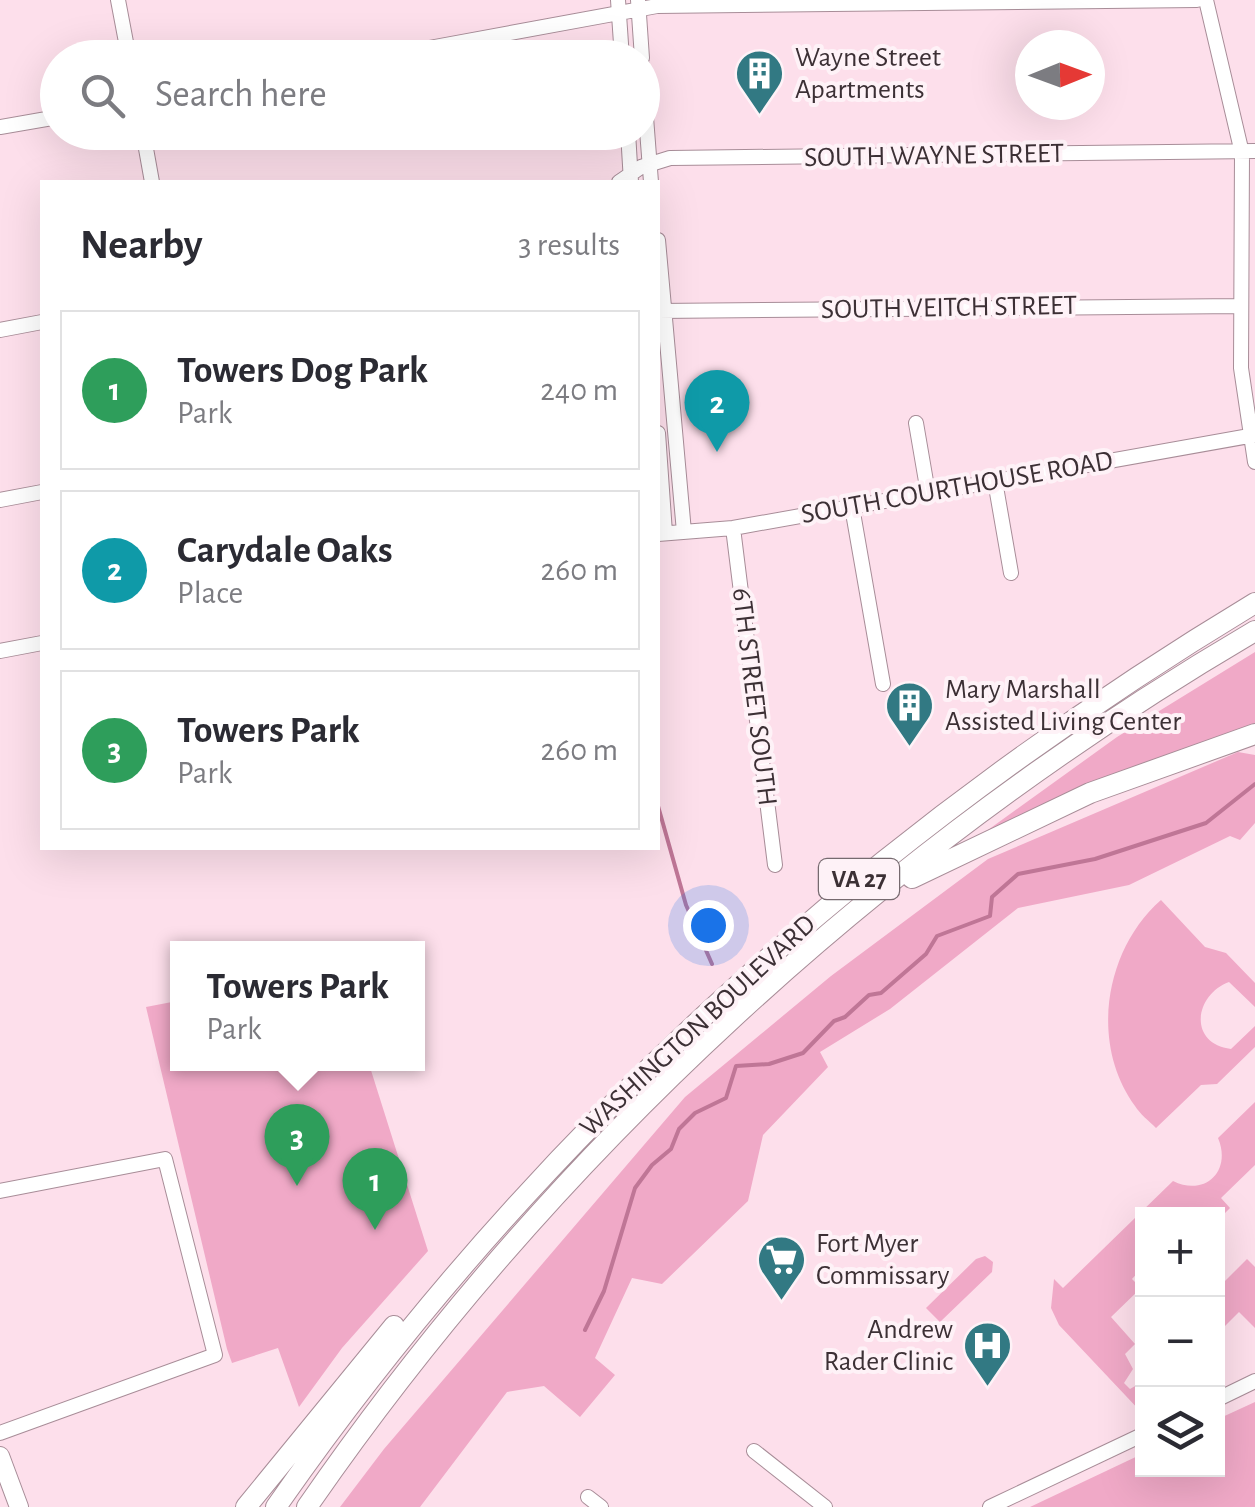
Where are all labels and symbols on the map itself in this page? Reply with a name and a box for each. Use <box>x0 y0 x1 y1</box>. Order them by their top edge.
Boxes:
north arrow <box>1015 30 1105 120</box>
place label: Wayne Street Apartments <box>795 44 941 104</box>
building icon: Wayne Street Apartments <box>734 48 786 116</box>
street label: SOUTH WAYNE STREET <box>804 140 1065 172</box>
street label: SOUTH VEITCH STREET <box>821 292 1078 324</box>
pin: 2 <box>684 370 750 452</box>
street label: SOUTH COURTHOUSE ROAD <box>799 447 1115 529</box>
street label: 6TH STREET SOUTH <box>727 586 781 808</box>
place label: Mary Marshall Assisted Living Center <box>945 676 1181 736</box>
building icon: Mary Marshall Assisted Living Center <box>884 680 936 748</box>
road number: VA 27 <box>819 859 899 899</box>
your location <box>683 900 734 951</box>
street label: WASHINGTON BOULEVARD <box>575 910 821 1142</box>
pin: 3 <box>264 1104 330 1186</box>
pin: 1 <box>342 1148 408 1230</box>
place label: Fort Myer Commissary <box>816 1230 950 1290</box>
supermarket icon: Fort Myer Commissary <box>755 1234 807 1302</box>
place label: Andrew Rader Clinic <box>824 1316 953 1376</box>
hospital icon: Andrew Rader Clinic <box>962 1320 1014 1388</box>

